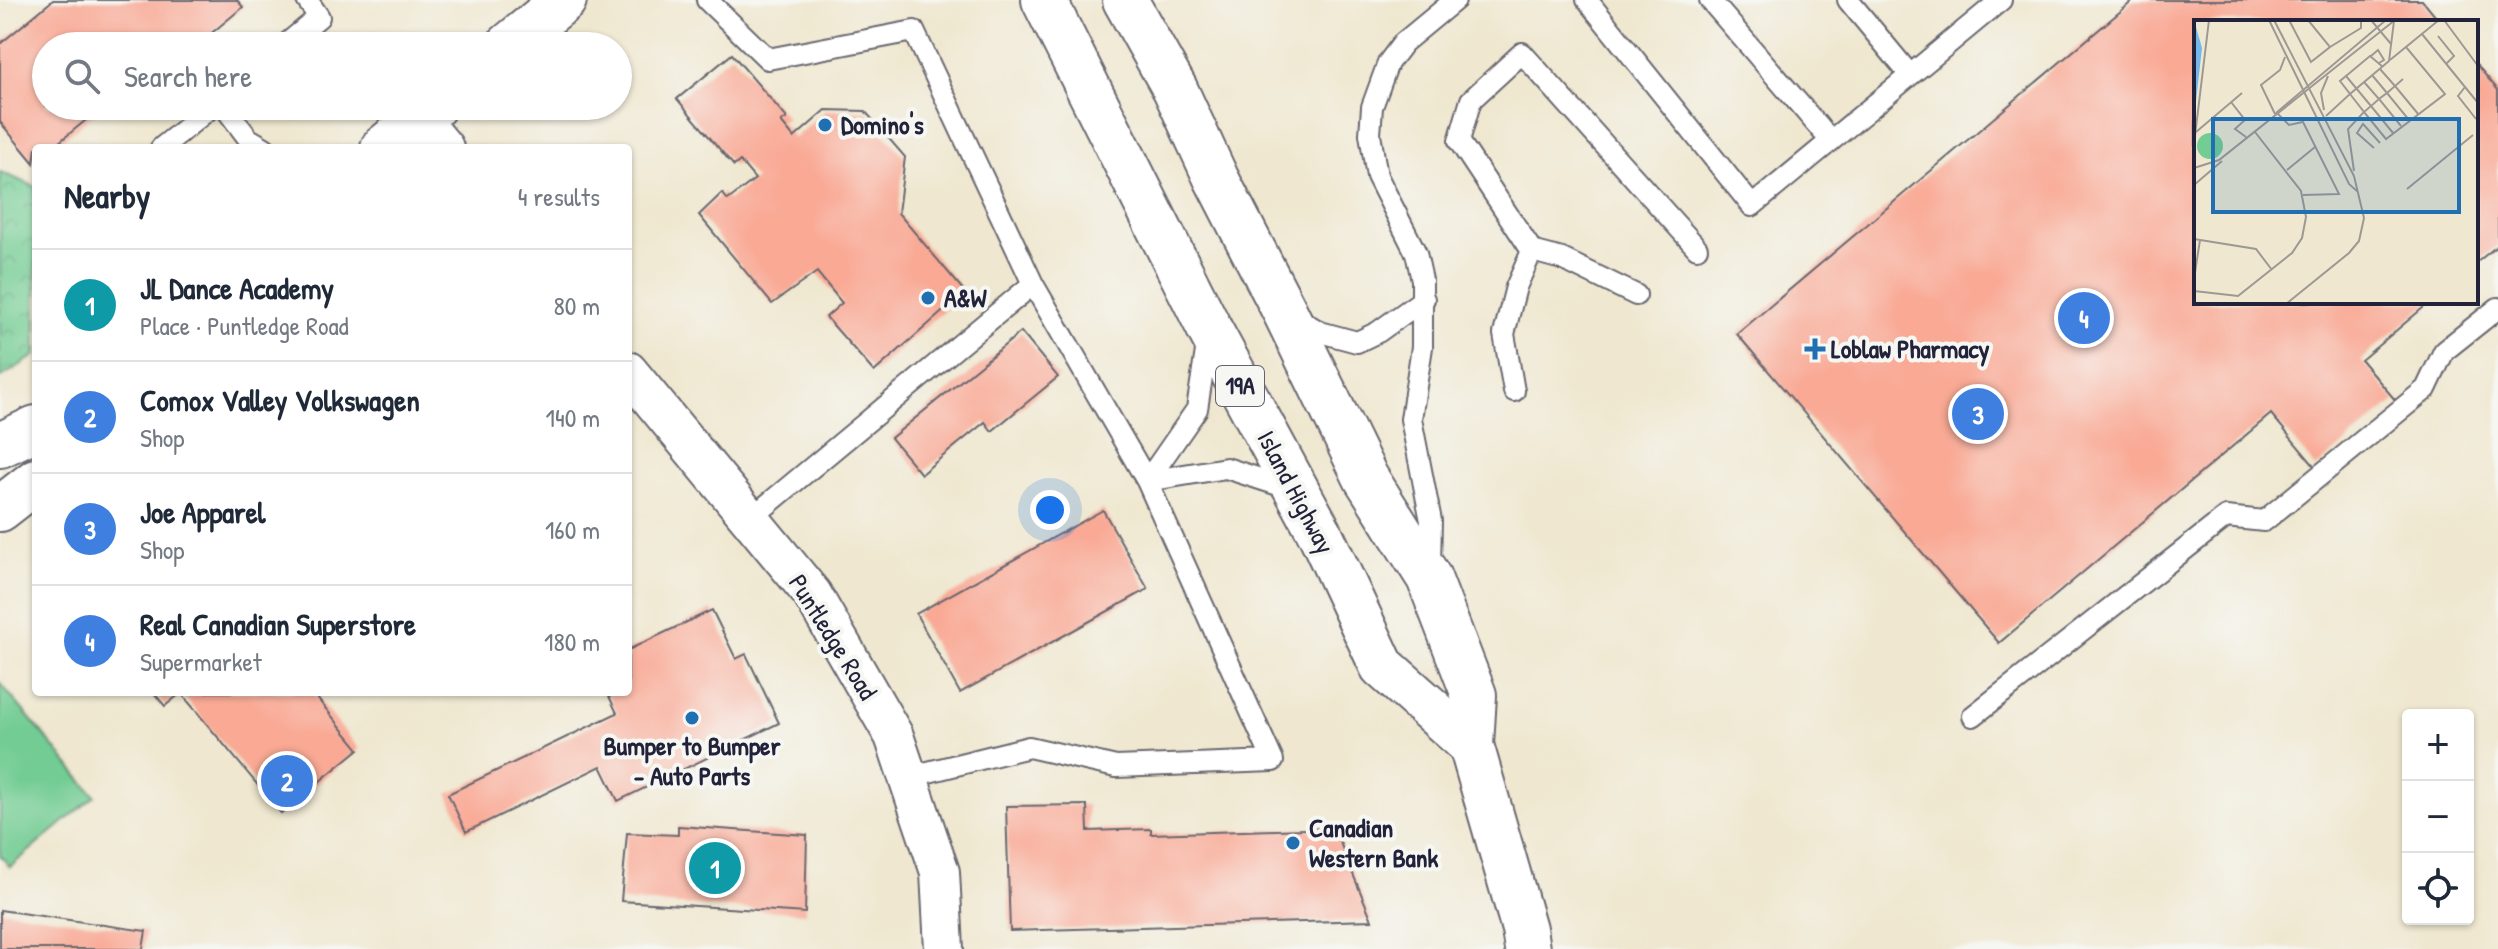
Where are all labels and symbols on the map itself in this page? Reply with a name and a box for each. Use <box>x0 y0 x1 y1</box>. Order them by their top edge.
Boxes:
inset map <box>2194 20 2478 304</box>
place label: Domino's <box>841 107 924 142</box>
marker: Domino's <box>816 116 834 134</box>
place label: A&W <box>944 280 987 315</box>
pin: 4 <box>2058 288 2110 348</box>
marker: A&W <box>919 289 937 307</box>
place label: Loblaw Pharmacy <box>1831 331 1990 367</box>
marker: Loblaw Pharmacy <box>1806 340 1824 358</box>
road number: 19A <box>1216 366 1264 406</box>
pin: 3 <box>1952 384 2004 444</box>
street label: Island Highway <box>1249 424 1344 559</box>
your location <box>1030 490 1070 530</box>
street label: Puntledge Road <box>781 567 886 706</box>
marker: Bumper to Bumper - Auto Parts <box>683 709 701 727</box>
place label: Bumper to Bumper - Auto Parts <box>604 728 781 793</box>
pin: 2 <box>261 751 313 811</box>
place label: Canadian Western Bank <box>1309 810 1439 875</box>
marker: Canadian Western Bank <box>1284 834 1302 852</box>
pin: 1 <box>689 838 741 898</box>

